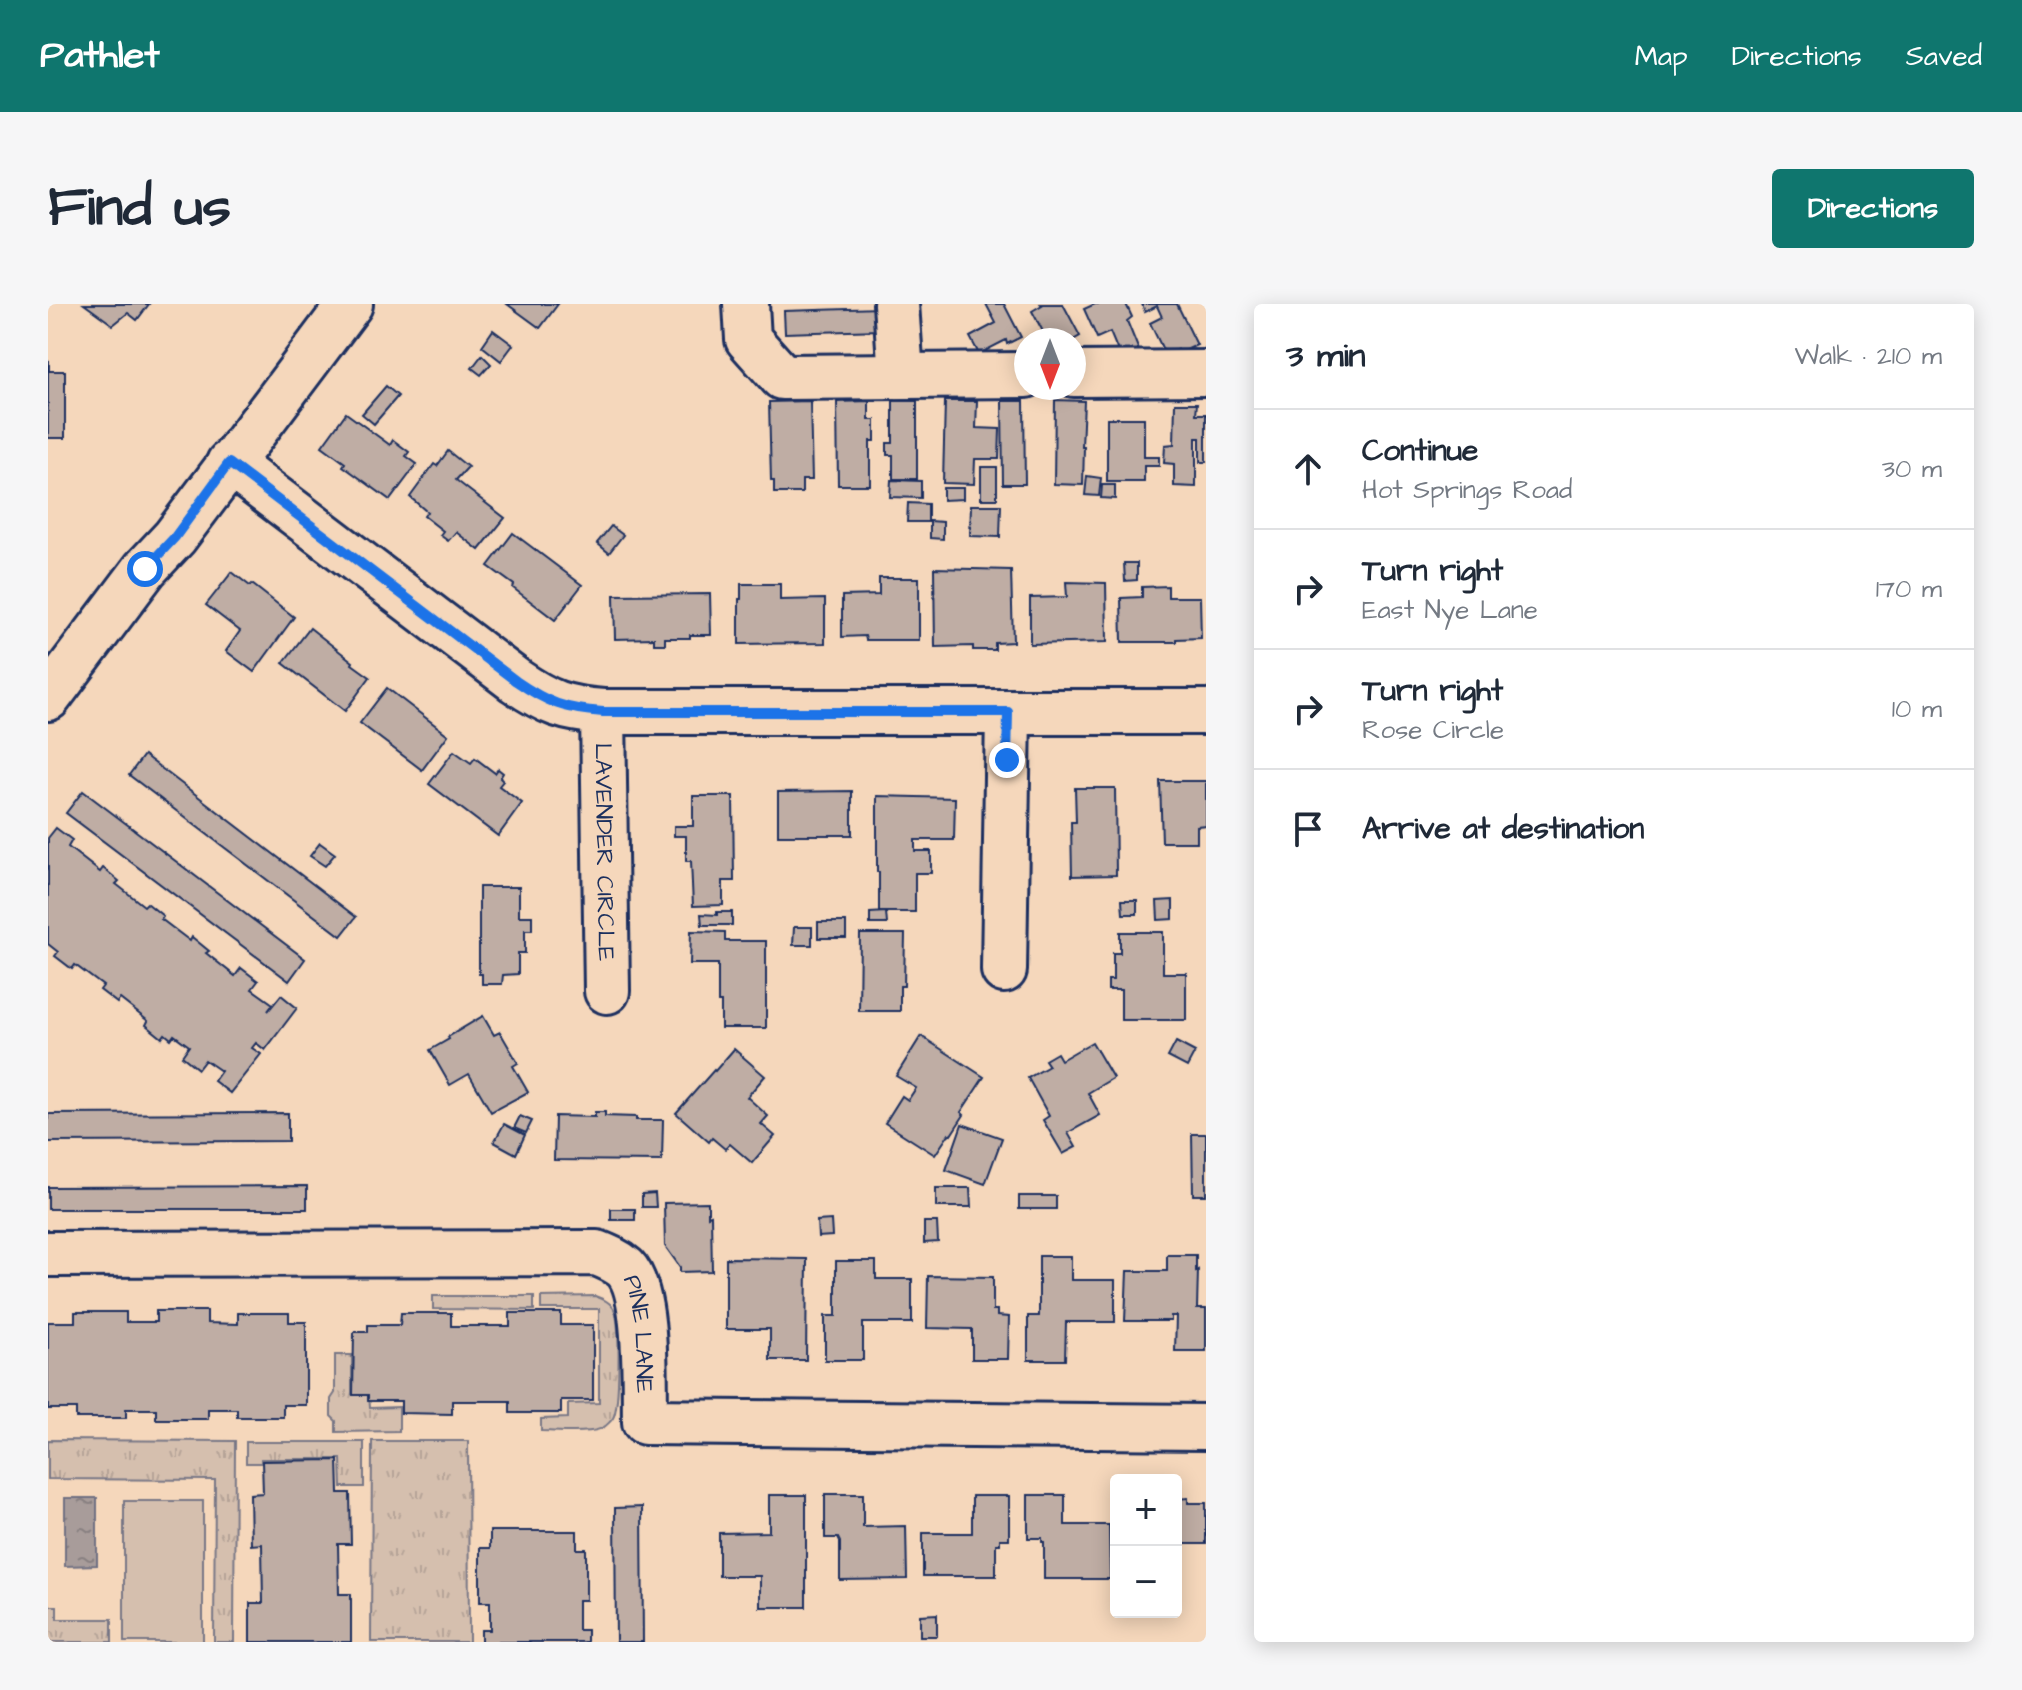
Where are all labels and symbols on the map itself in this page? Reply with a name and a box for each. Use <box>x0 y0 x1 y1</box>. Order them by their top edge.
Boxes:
north arrow <box>1014 328 1086 400</box>
route start <box>127 551 163 587</box>
route end <box>989 742 1025 778</box>
street label: LAVENDER CIRCLE <box>585 743 623 961</box>
street label: PINE LANE <box>614 1270 661 1393</box>

